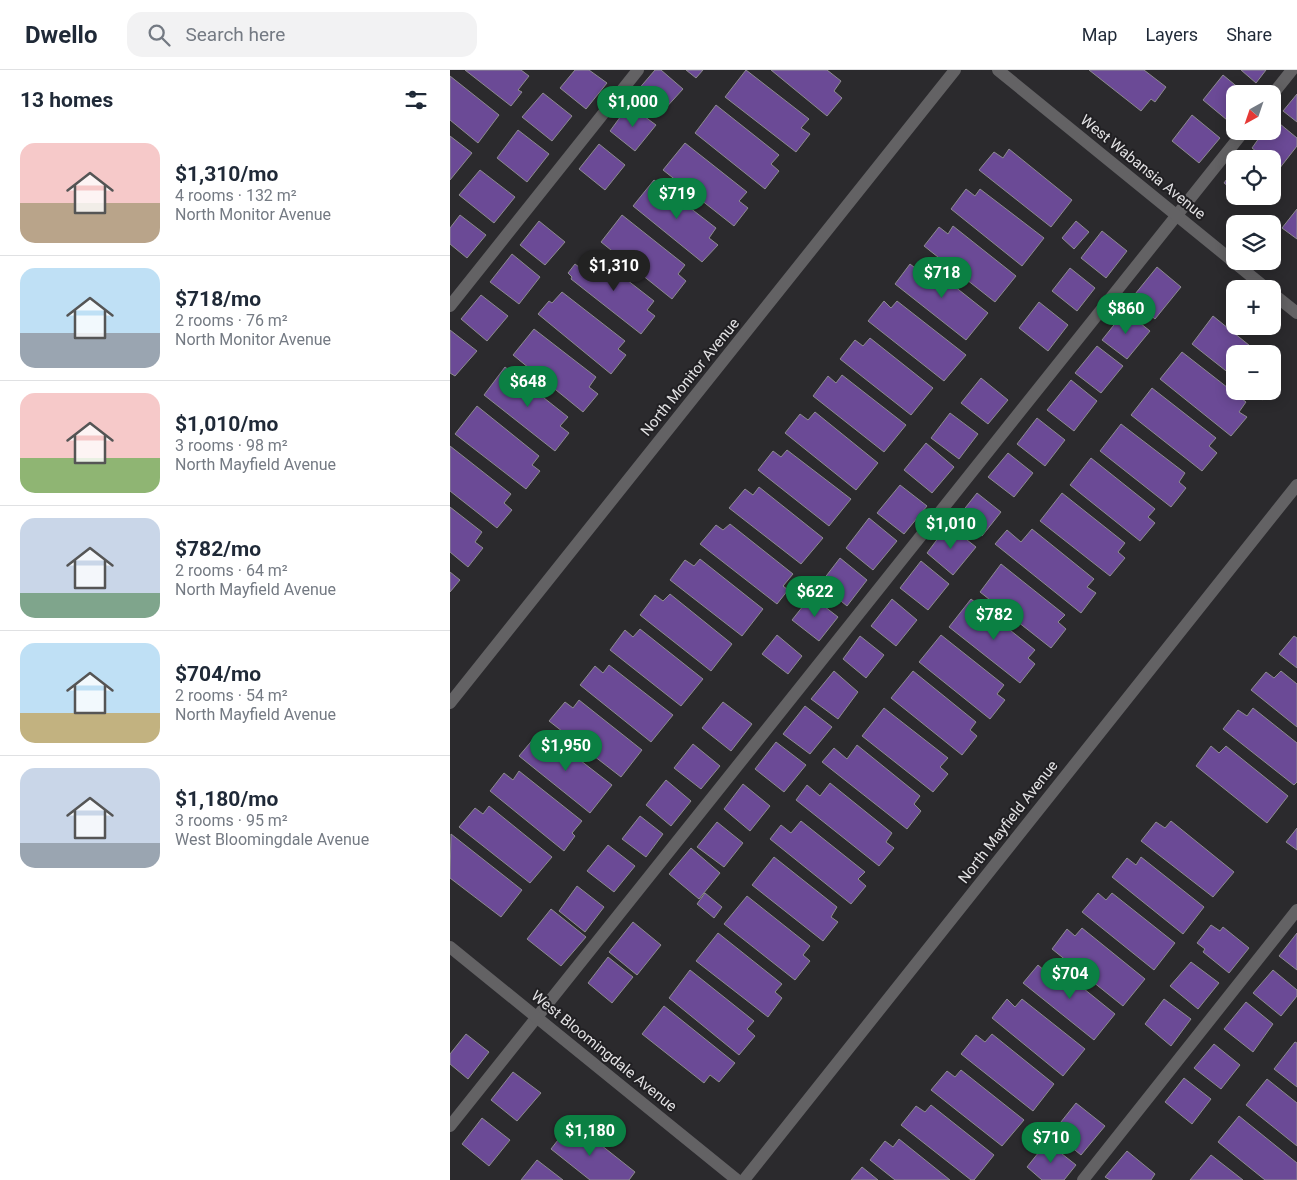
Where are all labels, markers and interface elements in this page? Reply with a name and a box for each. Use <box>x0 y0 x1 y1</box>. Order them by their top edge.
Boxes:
search box <box>127 12 477 57</box>
text: Dwello <box>25 21 97 49</box>
icon: search <box>145 21 173 49</box>
text: Search here <box>185 23 285 46</box>
text: Map <box>1082 24 1117 45</box>
text: Layers <box>1145 24 1198 45</box>
text: Share <box>1226 24 1272 45</box>
pin: $1,000 <box>592 85 674 128</box>
north arrow <box>1226 85 1281 140</box>
map controls <box>1226 85 1281 400</box>
icon: filters <box>402 86 430 114</box>
text: 13 homes <box>20 88 113 112</box>
text: $1,000 <box>608 92 658 111</box>
street label: West Wabansia Avenue <box>1077 111 1209 223</box>
button: locate <box>1226 150 1281 205</box>
text: $1,310/mo <box>175 162 278 186</box>
icon: home <box>60 163 120 223</box>
pin: $719 <box>647 178 707 220</box>
text: $719 <box>659 184 695 203</box>
text: 4 rooms · 132 m² <box>175 186 297 205</box>
text: North Monitor Avenue <box>175 205 331 224</box>
button: layers <box>1226 215 1281 270</box>
pin: $1,310 <box>573 250 655 292</box>
text: $1,310 <box>589 256 639 275</box>
pin: $718 <box>912 256 972 299</box>
text: $718 <box>924 263 960 282</box>
button: + <box>1226 280 1281 335</box>
text: $718/mo <box>175 287 261 311</box>
icon: home <box>60 288 120 348</box>
pin: $860 <box>1096 292 1156 335</box>
text: $860 <box>1108 299 1144 318</box>
text: 2 rooms · 76 m² <box>175 311 288 330</box>
street label: North Monitor Avenue <box>637 314 743 440</box>
text: North Monitor Avenue <box>175 330 331 349</box>
button: − <box>1226 345 1281 400</box>
pin: $648 <box>498 366 558 408</box>
text: $648 <box>510 372 546 391</box>
text: $1,010/mo <box>175 412 278 436</box>
icon: home <box>60 413 120 473</box>
text: 3 rooms · 98 m² <box>175 436 288 455</box>
text: North Mayfield Avenue <box>175 455 336 474</box>
pin: $1,010 <box>910 508 992 550</box>
text: $1,010 <box>926 514 976 533</box>
text: $782/mo <box>175 537 261 561</box>
icon: home <box>60 538 120 598</box>
text: 2 rooms · 64 m² <box>175 561 288 580</box>
pin: $622 <box>785 576 845 618</box>
text: North Mayfield Avenue <box>175 580 336 599</box>
text: $622 <box>797 582 833 601</box>
pin: $782 <box>964 598 1024 641</box>
text: $782 <box>976 605 1012 624</box>
text: $704/mo <box>175 662 261 686</box>
icon: home <box>60 663 120 723</box>
text: 2 rooms · 54 m² <box>175 686 288 705</box>
text: North Mayfield Avenue <box>175 705 336 724</box>
pin: $1,950 <box>525 730 607 772</box>
text: $1,950 <box>541 736 591 755</box>
street label: North Mayfield Avenue <box>954 757 1062 887</box>
text: $1,180/mo <box>175 787 278 811</box>
icon: home <box>60 788 120 848</box>
text: 3 rooms · 95 m² <box>175 811 288 830</box>
text: West Bloomingdale Avenue <box>175 830 369 849</box>
pin: $704 <box>1040 958 1100 1000</box>
text: $704 <box>1052 964 1088 983</box>
street label: West Bloomingdale Avenue <box>528 987 680 1115</box>
pin: $1,180 <box>549 1114 631 1157</box>
text: $1,180 <box>565 1121 615 1140</box>
pin: $710 <box>1021 1122 1081 1164</box>
text: $710 <box>1033 1128 1069 1147</box>

